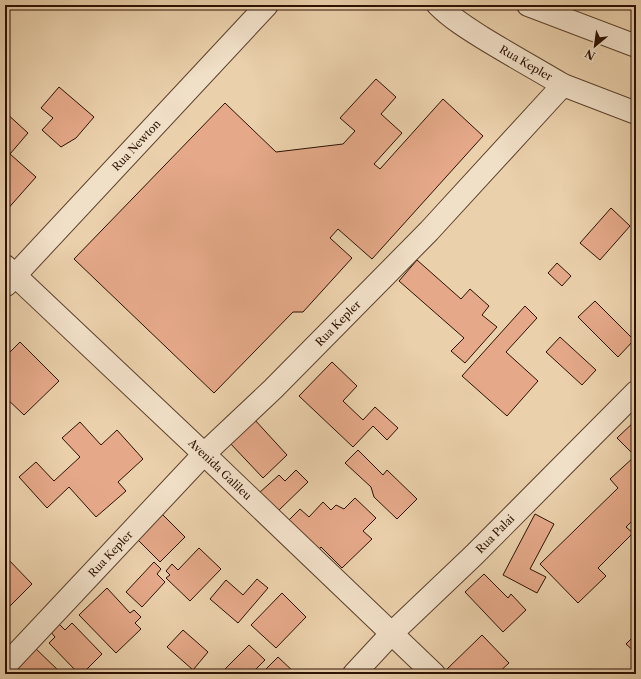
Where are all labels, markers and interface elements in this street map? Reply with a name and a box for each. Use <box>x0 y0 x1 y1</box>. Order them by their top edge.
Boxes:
north arrow <box>575 26 615 66</box>
street label: Rua Kepler <box>497 42 555 84</box>
text: N <box>582 46 598 63</box>
street label: Rua Newton <box>109 117 164 174</box>
street label: Rua Kepler <box>312 297 364 349</box>
street label: Avenida Galileu <box>185 435 255 503</box>
street label: Rua Palai <box>473 511 518 556</box>
street label: Rua Kepler <box>85 527 136 580</box>

